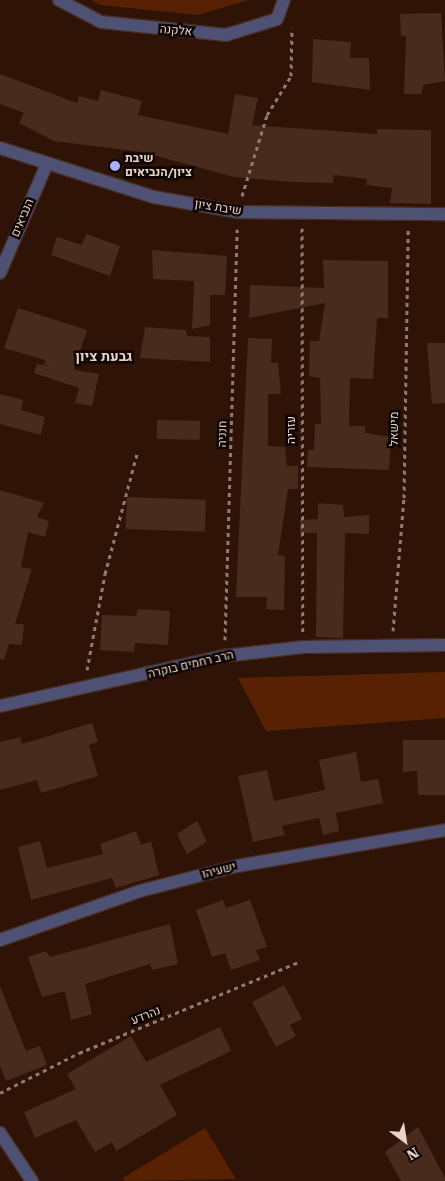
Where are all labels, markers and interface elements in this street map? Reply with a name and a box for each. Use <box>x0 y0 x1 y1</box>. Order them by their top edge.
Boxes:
street label: אלקנה <box>159 22 193 40</box>
place label: שיבת ציון/הנביאים <box>125 152 192 180</box>
marker: שיבת ציון/הנביאים <box>109 160 121 172</box>
street label: הנביאים <box>9 197 37 239</box>
street label: שיבת ציון <box>194 197 242 219</box>
district label: גבעת ציון <box>76 348 132 364</box>
street label: מישאל <box>388 412 402 446</box>
street label: עזריה <box>285 416 299 444</box>
street label: חנניה <box>215 420 231 448</box>
street label: הרב רחמים בוקרה <box>147 648 235 682</box>
street label: ישעיהו <box>201 860 237 882</box>
street label: נהרדע <box>129 1004 163 1028</box>
north arrow <box>380 1116 430 1166</box>
text: N <box>404 1144 421 1163</box>

